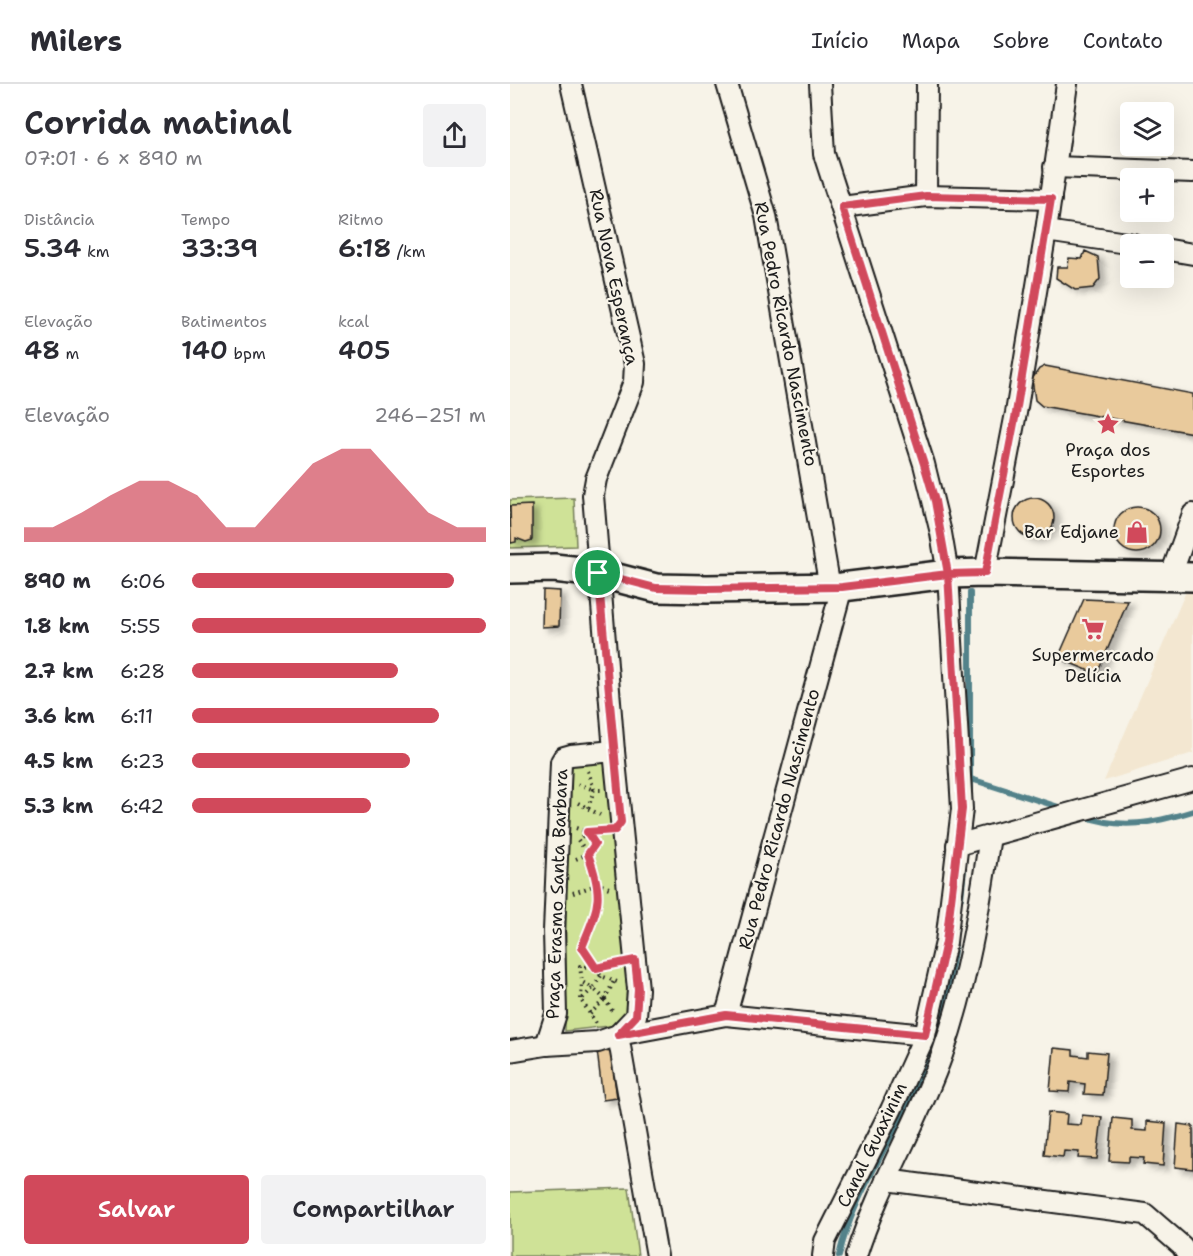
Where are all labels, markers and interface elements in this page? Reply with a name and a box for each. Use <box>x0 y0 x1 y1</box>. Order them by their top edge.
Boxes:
text: Milers <box>30 22 122 60</box>
text: Início <box>811 27 869 55</box>
text: Mapa <box>902 27 960 55</box>
text: Sobre <box>993 27 1050 55</box>
text: Contato <box>1083 27 1163 55</box>
text: Corrida matinal <box>24 100 292 145</box>
map controls <box>1120 102 1174 288</box>
button: layers <box>1120 102 1174 156</box>
button: share <box>423 104 486 167</box>
text: 07:01 · 6 × 890 m <box>24 145 202 171</box>
button: + <box>1120 168 1174 222</box>
street label: Rua Nova Esperança <box>584 187 644 367</box>
street label: Rua Pedro Ricardo Nascimento <box>749 200 823 468</box>
text: Distância <box>24 209 95 230</box>
text: Tempo <box>181 209 230 230</box>
text: Ritmo <box>338 209 383 230</box>
text: 5.34 <box>24 230 82 265</box>
text: 33:39 <box>181 230 258 265</box>
text: 6:18 <box>338 230 391 265</box>
button: − <box>1120 234 1174 288</box>
text: km <box>82 241 110 262</box>
text: /km <box>391 241 425 262</box>
text: Elevação <box>24 311 93 332</box>
text: Batimentos <box>181 311 267 332</box>
text: kcal <box>338 311 369 332</box>
text: 48 <box>24 332 60 367</box>
text: 140 <box>181 332 228 367</box>
text: 405 <box>338 332 390 367</box>
text: m <box>60 343 79 364</box>
text: bpm <box>228 343 266 364</box>
text: Elevação <box>24 402 110 428</box>
text: 246–251 m <box>374 402 486 428</box>
place icon: Praça dos Esportes <box>1095 411 1121 437</box>
place label: Praça dos Esportes <box>1065 438 1151 483</box>
shop icon: Bar Edjane <box>1124 519 1150 545</box>
place label: Bar Edjane <box>1024 520 1119 544</box>
pin <box>572 547 623 598</box>
icon: arrive <box>581 556 614 589</box>
text: 890 m <box>24 568 91 594</box>
text: 6:06 <box>120 568 166 594</box>
text: 1.8 km <box>24 613 90 639</box>
text: 5:55 <box>120 613 160 639</box>
supermarket icon: Supermercado Delícia <box>1080 616 1106 642</box>
place label: Supermercado Delícia <box>1032 643 1154 688</box>
text: 2.7 km <box>24 658 93 684</box>
text: 6:28 <box>120 658 165 684</box>
street label: Rua Pedro Ricardo Nascimento <box>733 686 825 952</box>
text: 3.6 km <box>24 703 95 729</box>
text: 6:11 <box>120 703 153 729</box>
text: 4.5 km <box>24 748 93 774</box>
text: 6:23 <box>120 748 165 774</box>
street label: Praça Erasmo Santa Barbara <box>541 768 573 1020</box>
text: 5.3 km <box>24 793 93 819</box>
text: 6:42 <box>120 793 164 819</box>
street label: Canal Guaxinim <box>831 1079 913 1211</box>
button: Salvar <box>24 1175 249 1244</box>
button: Compartilhar <box>261 1175 486 1244</box>

